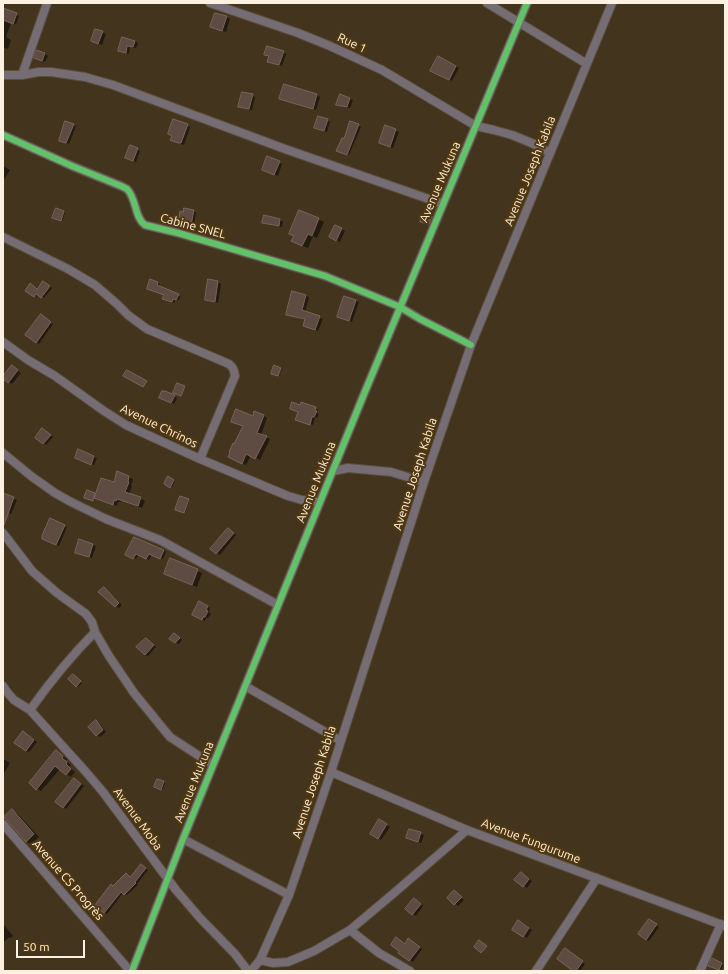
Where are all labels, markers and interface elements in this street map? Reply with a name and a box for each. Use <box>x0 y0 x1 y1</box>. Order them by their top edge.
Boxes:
street label: Rue 1 <box>335 30 369 56</box>
street label: Avenue Joseph Kabila <box>501 114 559 228</box>
street label: Avenue Mukuna <box>416 139 464 225</box>
street label: Cabine SNEL <box>159 210 227 242</box>
street label: Avenue Chrinos <box>118 401 200 451</box>
street label: Avenue Joseph Kabila <box>390 416 440 532</box>
street label: Avenue Mukuna <box>293 439 339 525</box>
street label: Avenue Joseph Kabila <box>289 724 339 840</box>
street label: Avenue Mukuna <box>171 739 217 825</box>
street label: Avenue Moba <box>110 785 166 853</box>
street label: Avenue Fungurume <box>479 815 583 867</box>
street label: Avenue CS Progrès <box>29 837 107 923</box>
scale bar <box>18 932 87 958</box>
text: 50 m <box>23 940 50 953</box>

